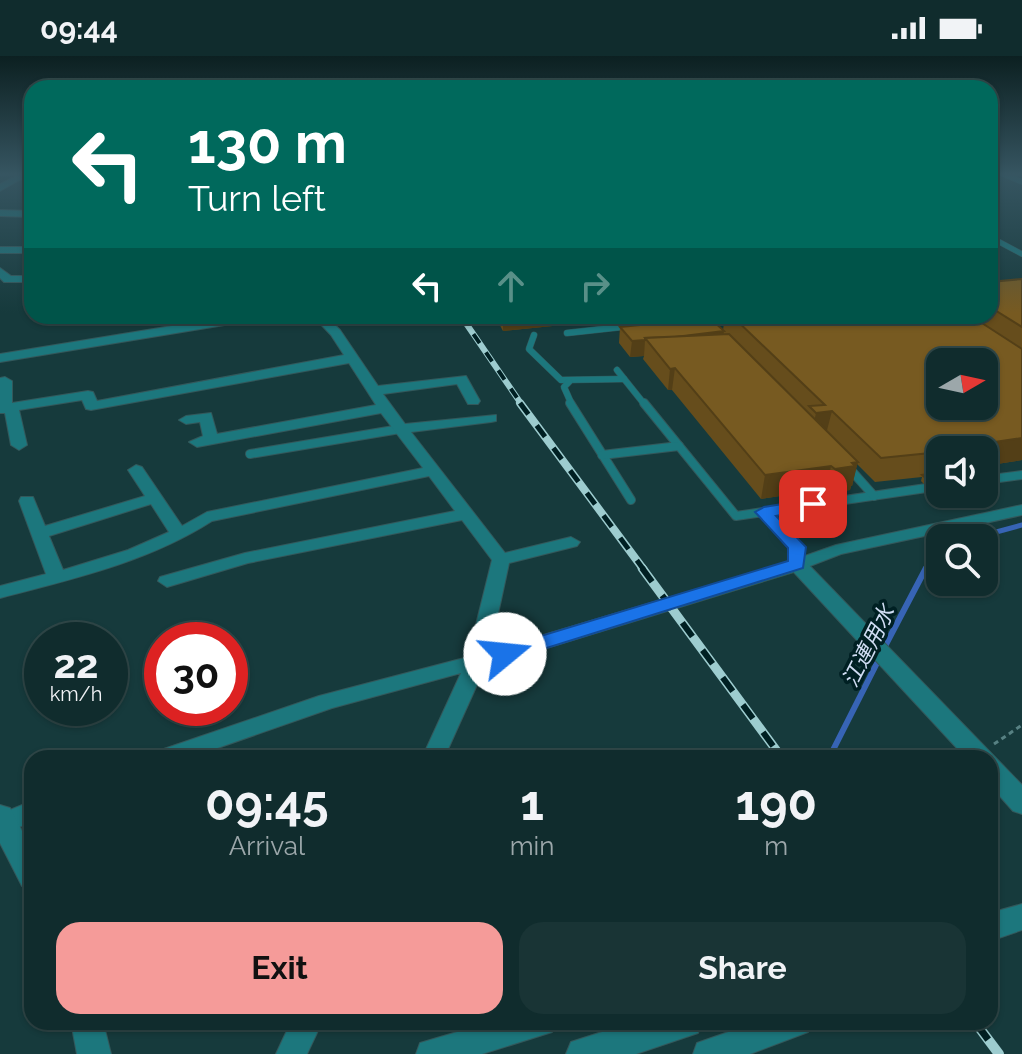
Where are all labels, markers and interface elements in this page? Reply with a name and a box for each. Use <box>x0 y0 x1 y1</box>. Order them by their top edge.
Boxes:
text: 09:44 <box>40 11 118 46</box>
text: 130 m <box>188 110 347 176</box>
icon: left <box>56 112 160 216</box>
text: Turn left <box>188 177 326 219</box>
icon: left <box>405 264 449 308</box>
icon: ahead <box>489 264 533 308</box>
icon: right <box>573 264 617 308</box>
north arrow <box>926 348 998 420</box>
map controls <box>926 348 998 596</box>
button: sound <box>926 436 998 508</box>
pin <box>779 470 847 538</box>
icon: arrive <box>791 482 835 526</box>
button: search <box>926 524 998 596</box>
water label: 江連用水 <box>836 599 900 691</box>
position arrow <box>463 612 547 696</box>
speed limit sign: 30 <box>144 622 248 726</box>
text: 22 <box>53 640 99 687</box>
text: km/h <box>50 682 102 706</box>
text: 09:45 <box>205 775 329 831</box>
text: 1 <box>520 775 544 831</box>
text: 190 <box>735 775 817 831</box>
text: Arrival <box>229 831 305 861</box>
text: min <box>510 831 554 861</box>
text: m <box>764 831 788 861</box>
button: Exit <box>56 922 503 1014</box>
button: Share <box>519 922 966 1014</box>

